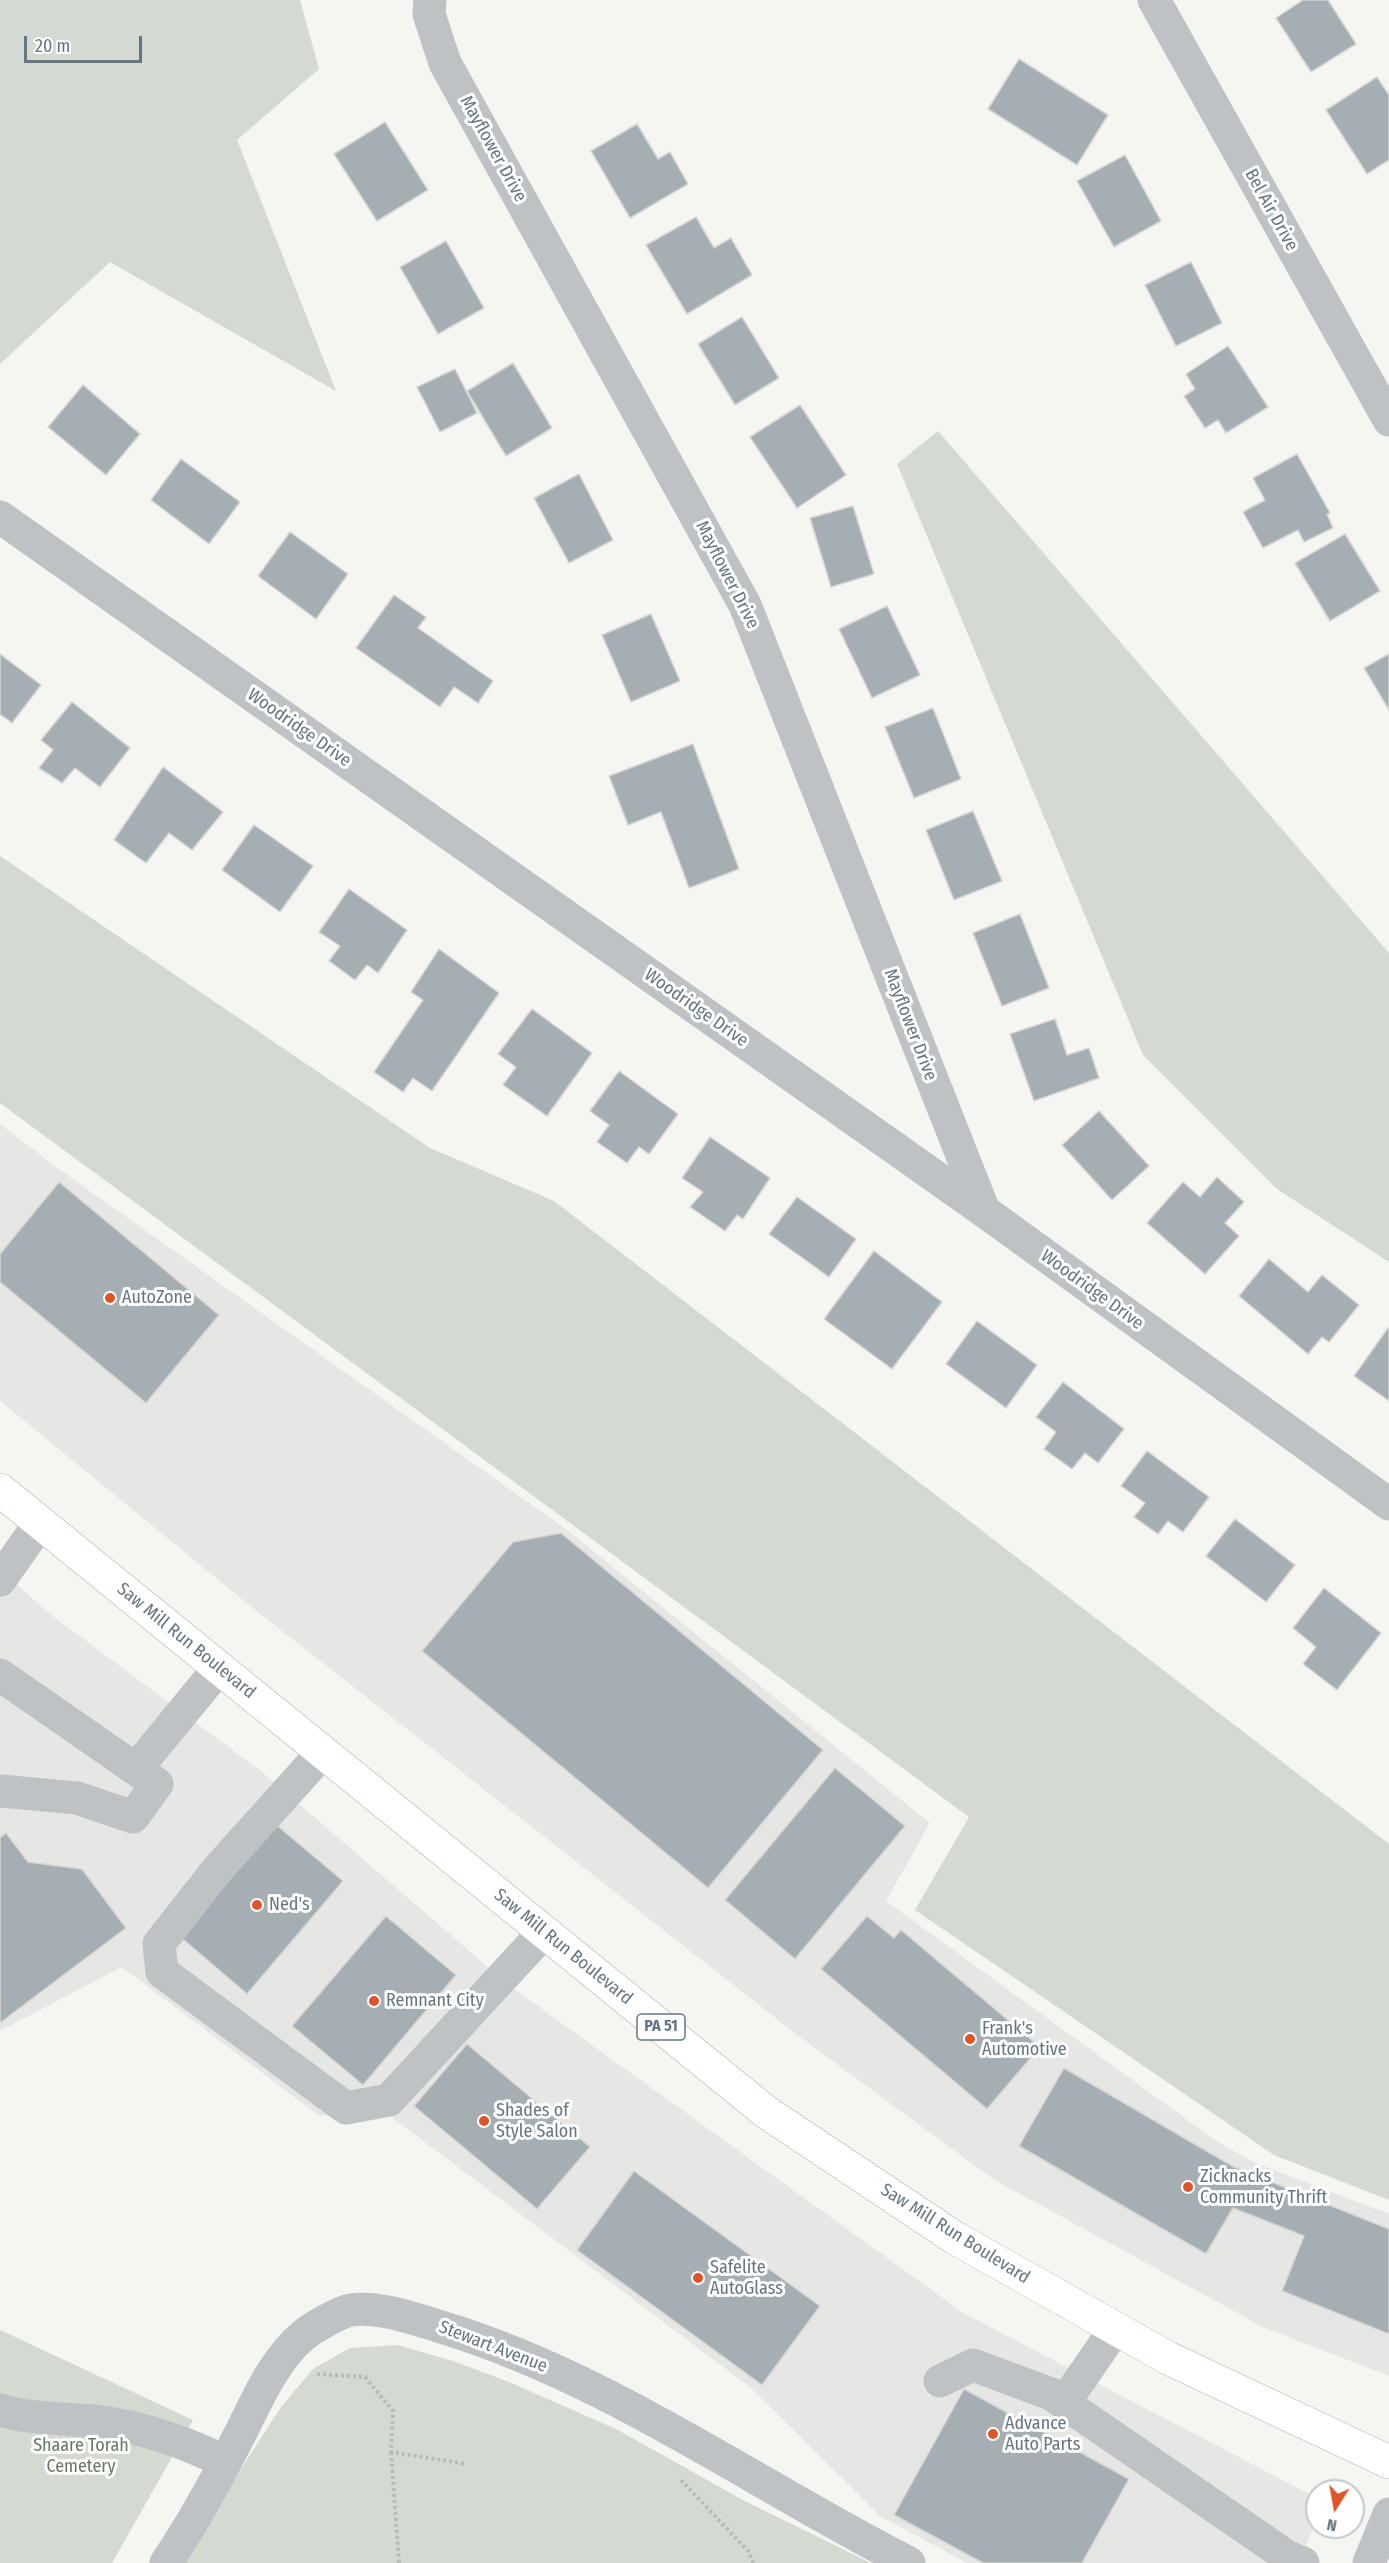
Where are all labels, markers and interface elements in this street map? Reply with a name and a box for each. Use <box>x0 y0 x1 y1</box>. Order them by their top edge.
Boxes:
scale bar <box>27 24 146 62</box>
text: 20 m <box>35 35 70 57</box>
street label: Mayflower Drive <box>455 92 531 206</box>
street label: Bel Air Drive <box>1240 165 1302 255</box>
street label: Mayflower Drive <box>691 518 763 632</box>
street label: Woodridge Drive <box>243 684 355 772</box>
street label: Woodridge Drive <box>640 964 752 1052</box>
street label: Mayflower Drive <box>879 966 941 1084</box>
street label: Woodridge Drive <box>1036 1245 1148 1335</box>
place label: AutoZone <box>122 1287 192 1309</box>
marker: AutoZone <box>103 1291 117 1305</box>
street label: Saw Mill Run Boulevard <box>112 1579 260 1703</box>
street label: Saw Mill Run Boulevard <box>489 1885 637 2009</box>
place label: Ned's <box>269 1894 310 1916</box>
marker: Ned's <box>250 1898 264 1912</box>
place label: Remnant City <box>386 1990 484 2012</box>
marker: Remnant City <box>367 1994 381 2008</box>
road number: PA 51 <box>637 2014 685 2040</box>
place label: Frank's Automotive <box>982 2018 1067 2060</box>
marker: Frank's Automotive <box>963 2032 977 2046</box>
place label: Shades of Style Salon <box>496 2100 578 2142</box>
marker: Shades of Style Salon <box>477 2114 491 2128</box>
place label: Zicknacks Community Thrift <box>1200 2166 1327 2208</box>
street label: Saw Mill Run Boulevard <box>876 2179 1034 2289</box>
marker: Zicknacks Community Thrift <box>1181 2180 1195 2194</box>
place label: Safelite AutoGlass <box>710 2257 783 2300</box>
marker: Safelite AutoGlass <box>691 2271 705 2285</box>
street label: Stewart Avenue <box>436 2316 550 2378</box>
place label: Advance Auto Parts <box>1005 2413 1080 2456</box>
marker: Advance Auto Parts <box>986 2427 1000 2441</box>
park label: Shaare Torah Cemetery <box>33 2435 129 2478</box>
north arrow <box>1305 2479 1365 2539</box>
text: N <box>1325 2515 1338 2535</box>

